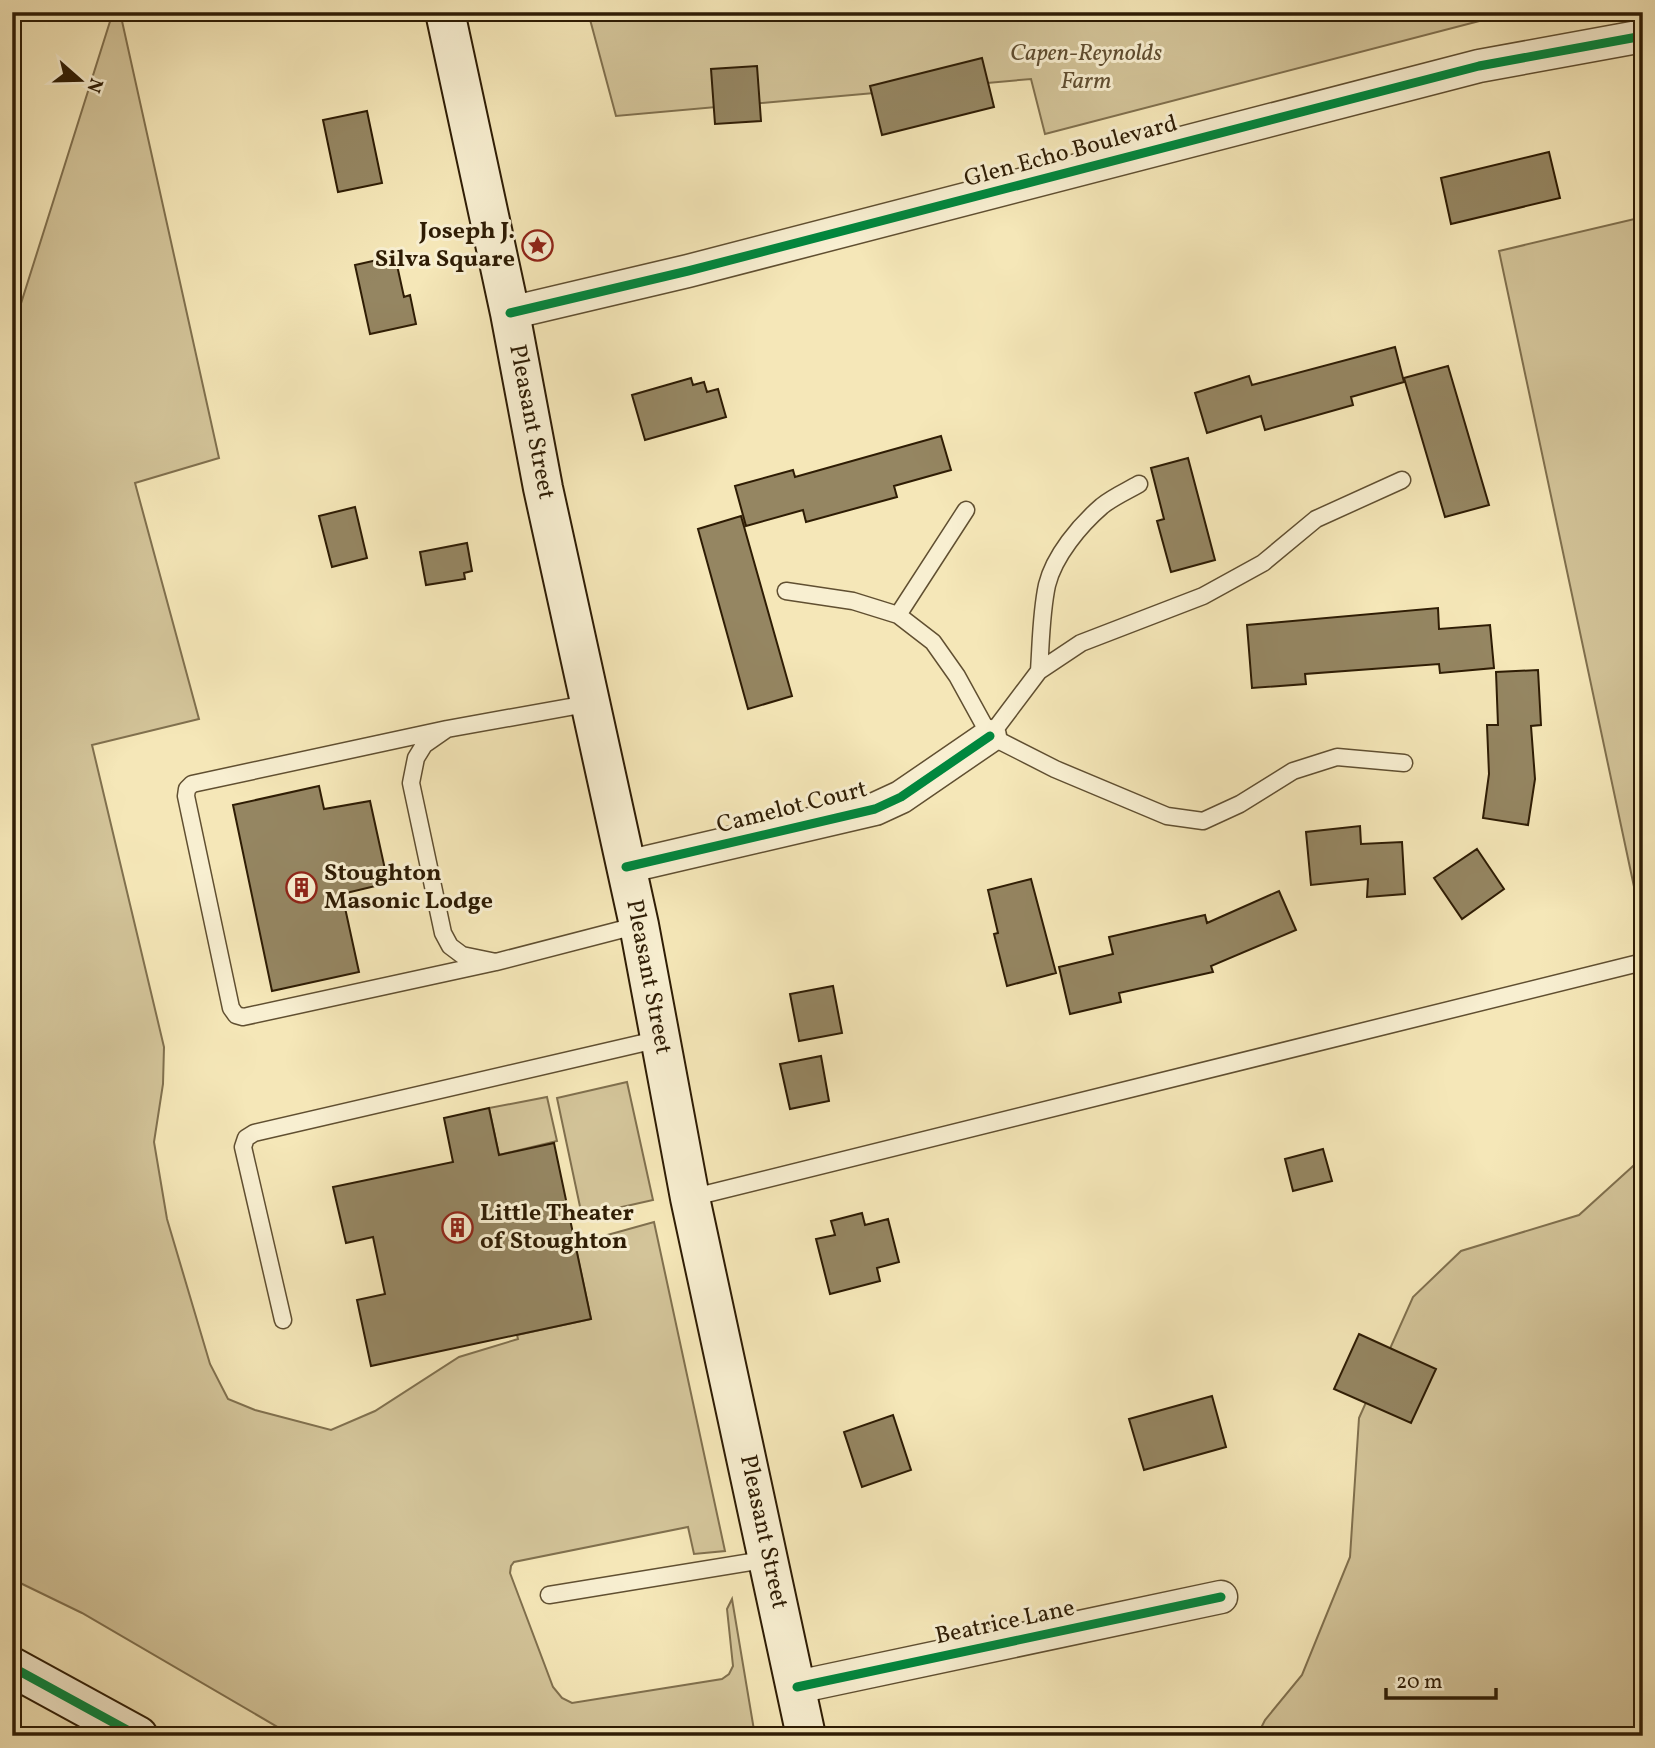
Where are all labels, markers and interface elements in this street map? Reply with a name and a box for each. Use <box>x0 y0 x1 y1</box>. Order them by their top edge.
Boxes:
park label: Capen-Reynolds Farm <box>1010 37 1162 99</box>
north arrow <box>46 46 116 116</box>
text: N <box>79 74 109 96</box>
street label: Glen Echo Boulevard <box>961 107 1181 197</box>
place label: Joseph J. Silva Square <box>375 215 515 277</box>
place icon: Joseph J. Silva Square <box>521 229 555 263</box>
street label: Pleasant Street <box>499 342 563 502</box>
street label: Camelot Court <box>713 773 871 843</box>
place label: Stoughton Masonic Lodge <box>324 857 493 919</box>
building icon: Stoughton Masonic Lodge <box>284 871 318 905</box>
street label: Pleasant Street <box>616 897 680 1057</box>
place label: Little Theater of Stoughton <box>480 1197 634 1259</box>
building icon: Little Theater of Stoughton <box>440 1211 474 1245</box>
street label: Pleasant Street <box>730 1452 796 1612</box>
street label: Beatrice Lane <box>932 1592 1078 1654</box>
scale bar <box>1386 1657 1496 1701</box>
text: 20 m <box>1396 1668 1442 1697</box>

